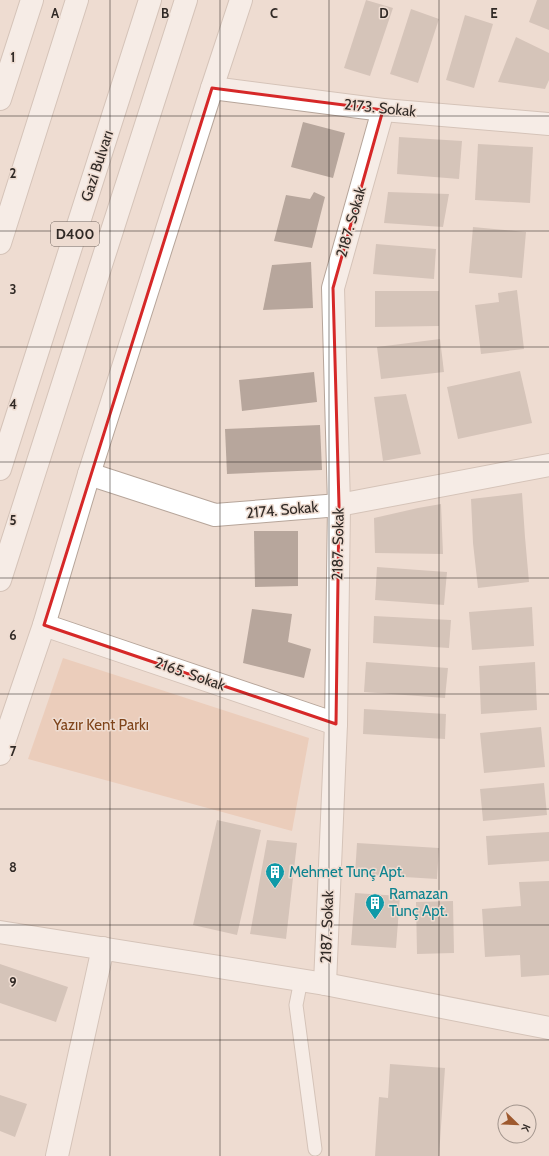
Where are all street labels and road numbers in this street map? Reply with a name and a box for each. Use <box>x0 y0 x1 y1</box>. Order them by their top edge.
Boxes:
street label: 2173. Sokak <box>343 95 417 121</box>
street label: Gazi Bulvarı <box>77 128 117 204</box>
street label: 2187. Sokak <box>332 184 370 260</box>
road number: D400 <box>51 222 99 246</box>
street label: 2174. Sokak <box>245 498 319 522</box>
street label: 2187. Sokak <box>328 507 348 581</box>
street label: 2165. Sokak <box>152 654 228 695</box>
street label: 2187. Sokak <box>317 890 337 964</box>

